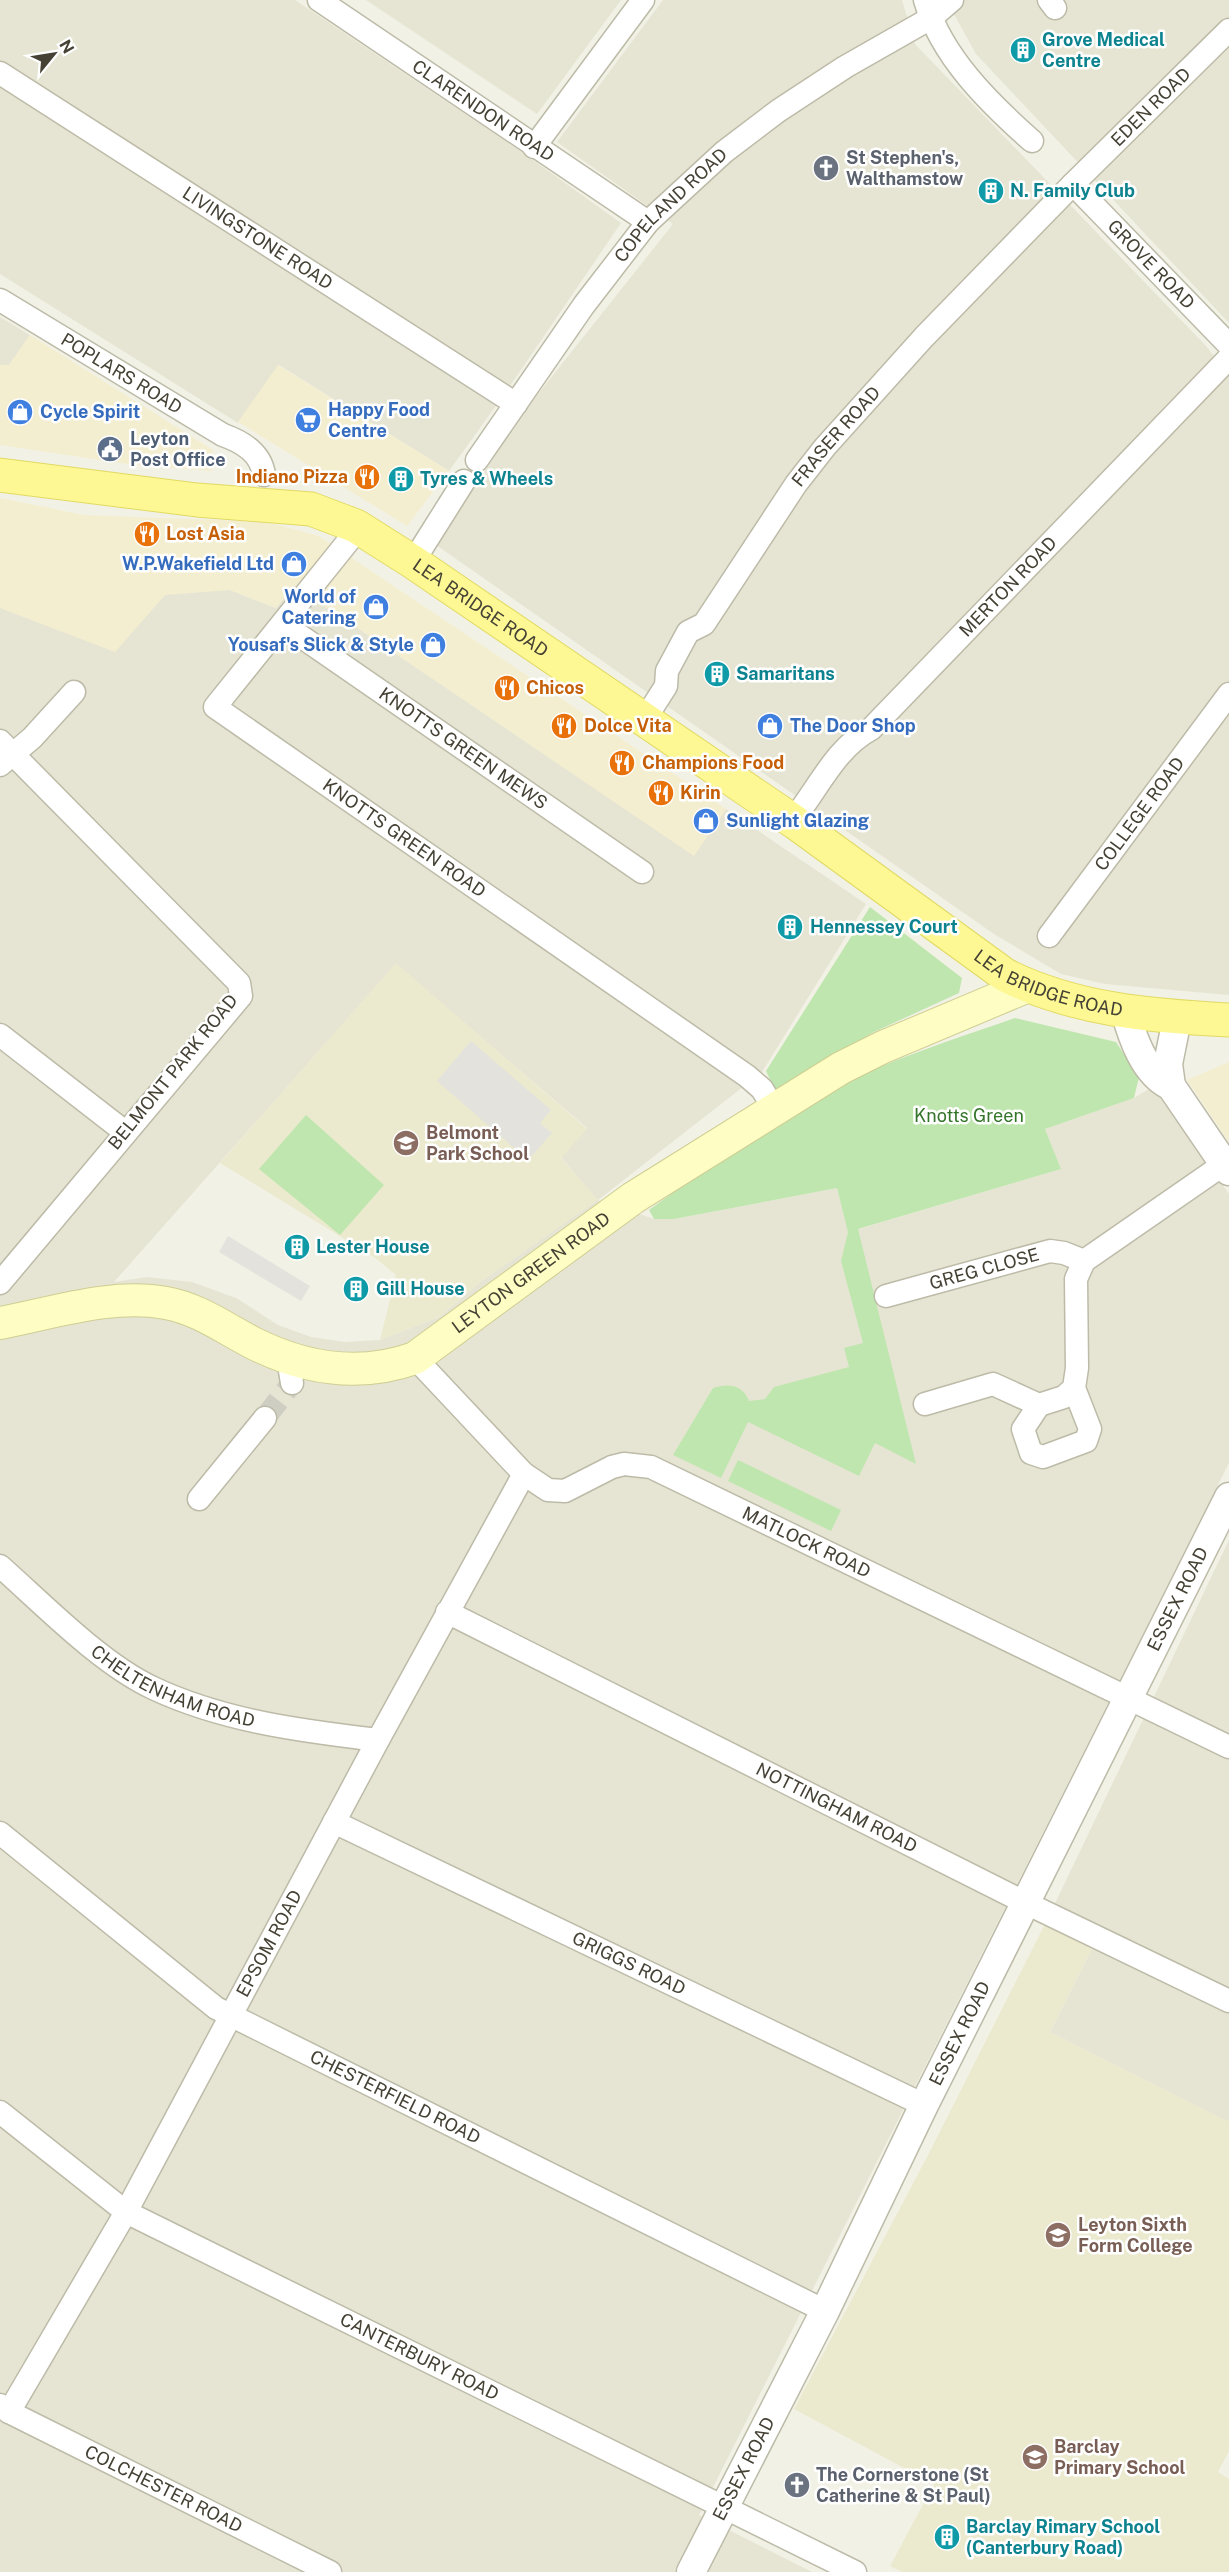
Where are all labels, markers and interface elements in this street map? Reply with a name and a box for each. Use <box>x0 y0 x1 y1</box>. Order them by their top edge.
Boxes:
north arrow <box>24 24 84 84</box>
place label: Grove Medical Centre <box>1042 29 1165 71</box>
building icon: Grove Medical Centre <box>1008 35 1038 65</box>
text: N <box>55 37 78 57</box>
street label: CLARENDON ROAD <box>409 55 558 166</box>
street label: EDEN ROAD <box>1107 63 1195 150</box>
street label: COPELAND ROAD <box>610 144 731 266</box>
place label: St Stephen's, Walthamstow <box>846 147 963 189</box>
church icon: St Stephen's, Walthamstow <box>811 153 841 183</box>
building icon: N. Family Club <box>976 176 1006 206</box>
place label: N. Family Club <box>1010 180 1135 201</box>
street label: LIVINGSTONE ROAD <box>179 182 337 294</box>
street label: GROVE ROAD <box>1104 215 1199 313</box>
street label: POPLARS ROAD <box>57 328 186 418</box>
street label: FRASER ROAD <box>787 382 884 491</box>
shop icon: Cycle Spirit <box>5 397 35 427</box>
place label: Happy Food Centre <box>328 399 430 441</box>
place label: Cycle Spirit <box>40 401 140 422</box>
supermarket icon: Happy Food Centre <box>293 405 323 435</box>
place label: Leyton Post Office <box>130 428 226 470</box>
public building icon: Leyton Post Office <box>95 434 125 464</box>
restaurant icon: Indiano Pizza <box>352 462 382 492</box>
building icon: Tyres & Wheels <box>386 464 416 494</box>
place label: Indiano Pizza <box>236 466 348 487</box>
place label: Tyres & Wheels <box>420 468 553 489</box>
restaurant icon: Lost Asia <box>132 519 162 549</box>
place label: Lost Asia <box>166 523 245 544</box>
street label: MERTON ROAD <box>955 532 1061 641</box>
shop icon: W.P.Wakefield Ltd <box>279 549 309 579</box>
place label: W.P.Wakefield Ltd <box>122 553 274 574</box>
street label: LEA BRIDGE ROAD <box>409 554 552 661</box>
place label: World of Catering <box>282 586 356 628</box>
shop icon: World of Catering <box>361 592 391 622</box>
shop icon: Yousaf's Slick & Style <box>418 630 448 660</box>
place label: Yousaf's Slick & Style <box>228 634 414 655</box>
building icon: Samaritans <box>702 659 732 689</box>
place label: Samaritans <box>736 663 835 684</box>
restaurant icon: Chicos <box>492 673 522 703</box>
place label: Chicos <box>526 677 584 698</box>
street label: KNOTTS GREEN MEWS <box>375 683 552 813</box>
restaurant icon: Dolce Vita <box>549 711 579 741</box>
shop icon: The Door Shop <box>755 711 785 741</box>
place label: Dolce Vita <box>584 715 672 736</box>
place label: The Door Shop <box>790 715 916 736</box>
restaurant icon: Champions Food <box>607 748 637 778</box>
place label: Champions Food <box>642 752 784 773</box>
street label: COLLEGE ROAD <box>1090 753 1188 875</box>
street label: KNOTTS GREEN ROAD <box>319 774 490 901</box>
restaurant icon: Kirin <box>646 778 676 808</box>
place label: Kirin <box>680 782 721 803</box>
shop icon: Sunlight Glazing <box>691 806 721 836</box>
place label: Sunlight Glazing <box>726 810 869 831</box>
building icon: Hennessey Court <box>775 912 805 942</box>
place label: Hennessey Court <box>810 916 958 937</box>
street label: LEA BRIDGE ROAD <box>970 945 1124 1020</box>
street label: BELMONT PARK ROAD <box>104 990 242 1153</box>
park label: Knotts Green <box>914 1105 1024 1126</box>
place label: Belmont Park School <box>426 1122 529 1164</box>
school or university icon: Belmont Park School <box>391 1128 421 1158</box>
street label: LEYTON GREEN ROAD <box>448 1207 614 1337</box>
building icon: Lester House <box>282 1232 312 1262</box>
place label: Lester House <box>316 1236 430 1257</box>
street label: GREG CLOSE <box>927 1243 1041 1294</box>
building icon: Gill House <box>341 1274 371 1304</box>
place label: Gill House <box>376 1278 465 1299</box>
street label: MATLOCK ROAD <box>739 1502 874 1582</box>
street label: ESSEX ROAD <box>1143 1543 1212 1654</box>
street label: CHELTENHAM ROAD <box>87 1640 257 1731</box>
street label: NOTTINGHAM ROAD <box>753 1758 921 1857</box>
street label: EPSOM ROAD <box>232 1886 306 2000</box>
street label: GRIGGS ROAD <box>569 1927 689 1999</box>
street label: ESSEX ROAD <box>925 1978 994 2089</box>
street label: CHESTERFIELD ROAD <box>307 2045 484 2148</box>
place label: Leyton Sixth Form College <box>1078 2214 1193 2256</box>
school or university icon: Leyton Sixth Form College <box>1043 2220 1073 2250</box>
street label: CANTERBURY ROAD <box>337 2308 502 2404</box>
street label: ESSEX ROAD <box>708 2413 779 2524</box>
place label: Barclay Primary School <box>1054 2436 1186 2478</box>
street label: COLCHESTER ROAD <box>81 2440 246 2537</box>
school or university icon: Barclay Primary School <box>1020 2442 1050 2472</box>
place label: The Cornerstone (St Catherine & St Paul) <box>816 2464 991 2506</box>
church icon: The Cornerstone (St Catherine & St Paul) <box>782 2470 812 2500</box>
place label: Barclay Rimary School (Canterbury Road) <box>966 2516 1160 2558</box>
building icon: Barclay Rimary School (Canterbury Road) <box>932 2522 962 2552</box>

